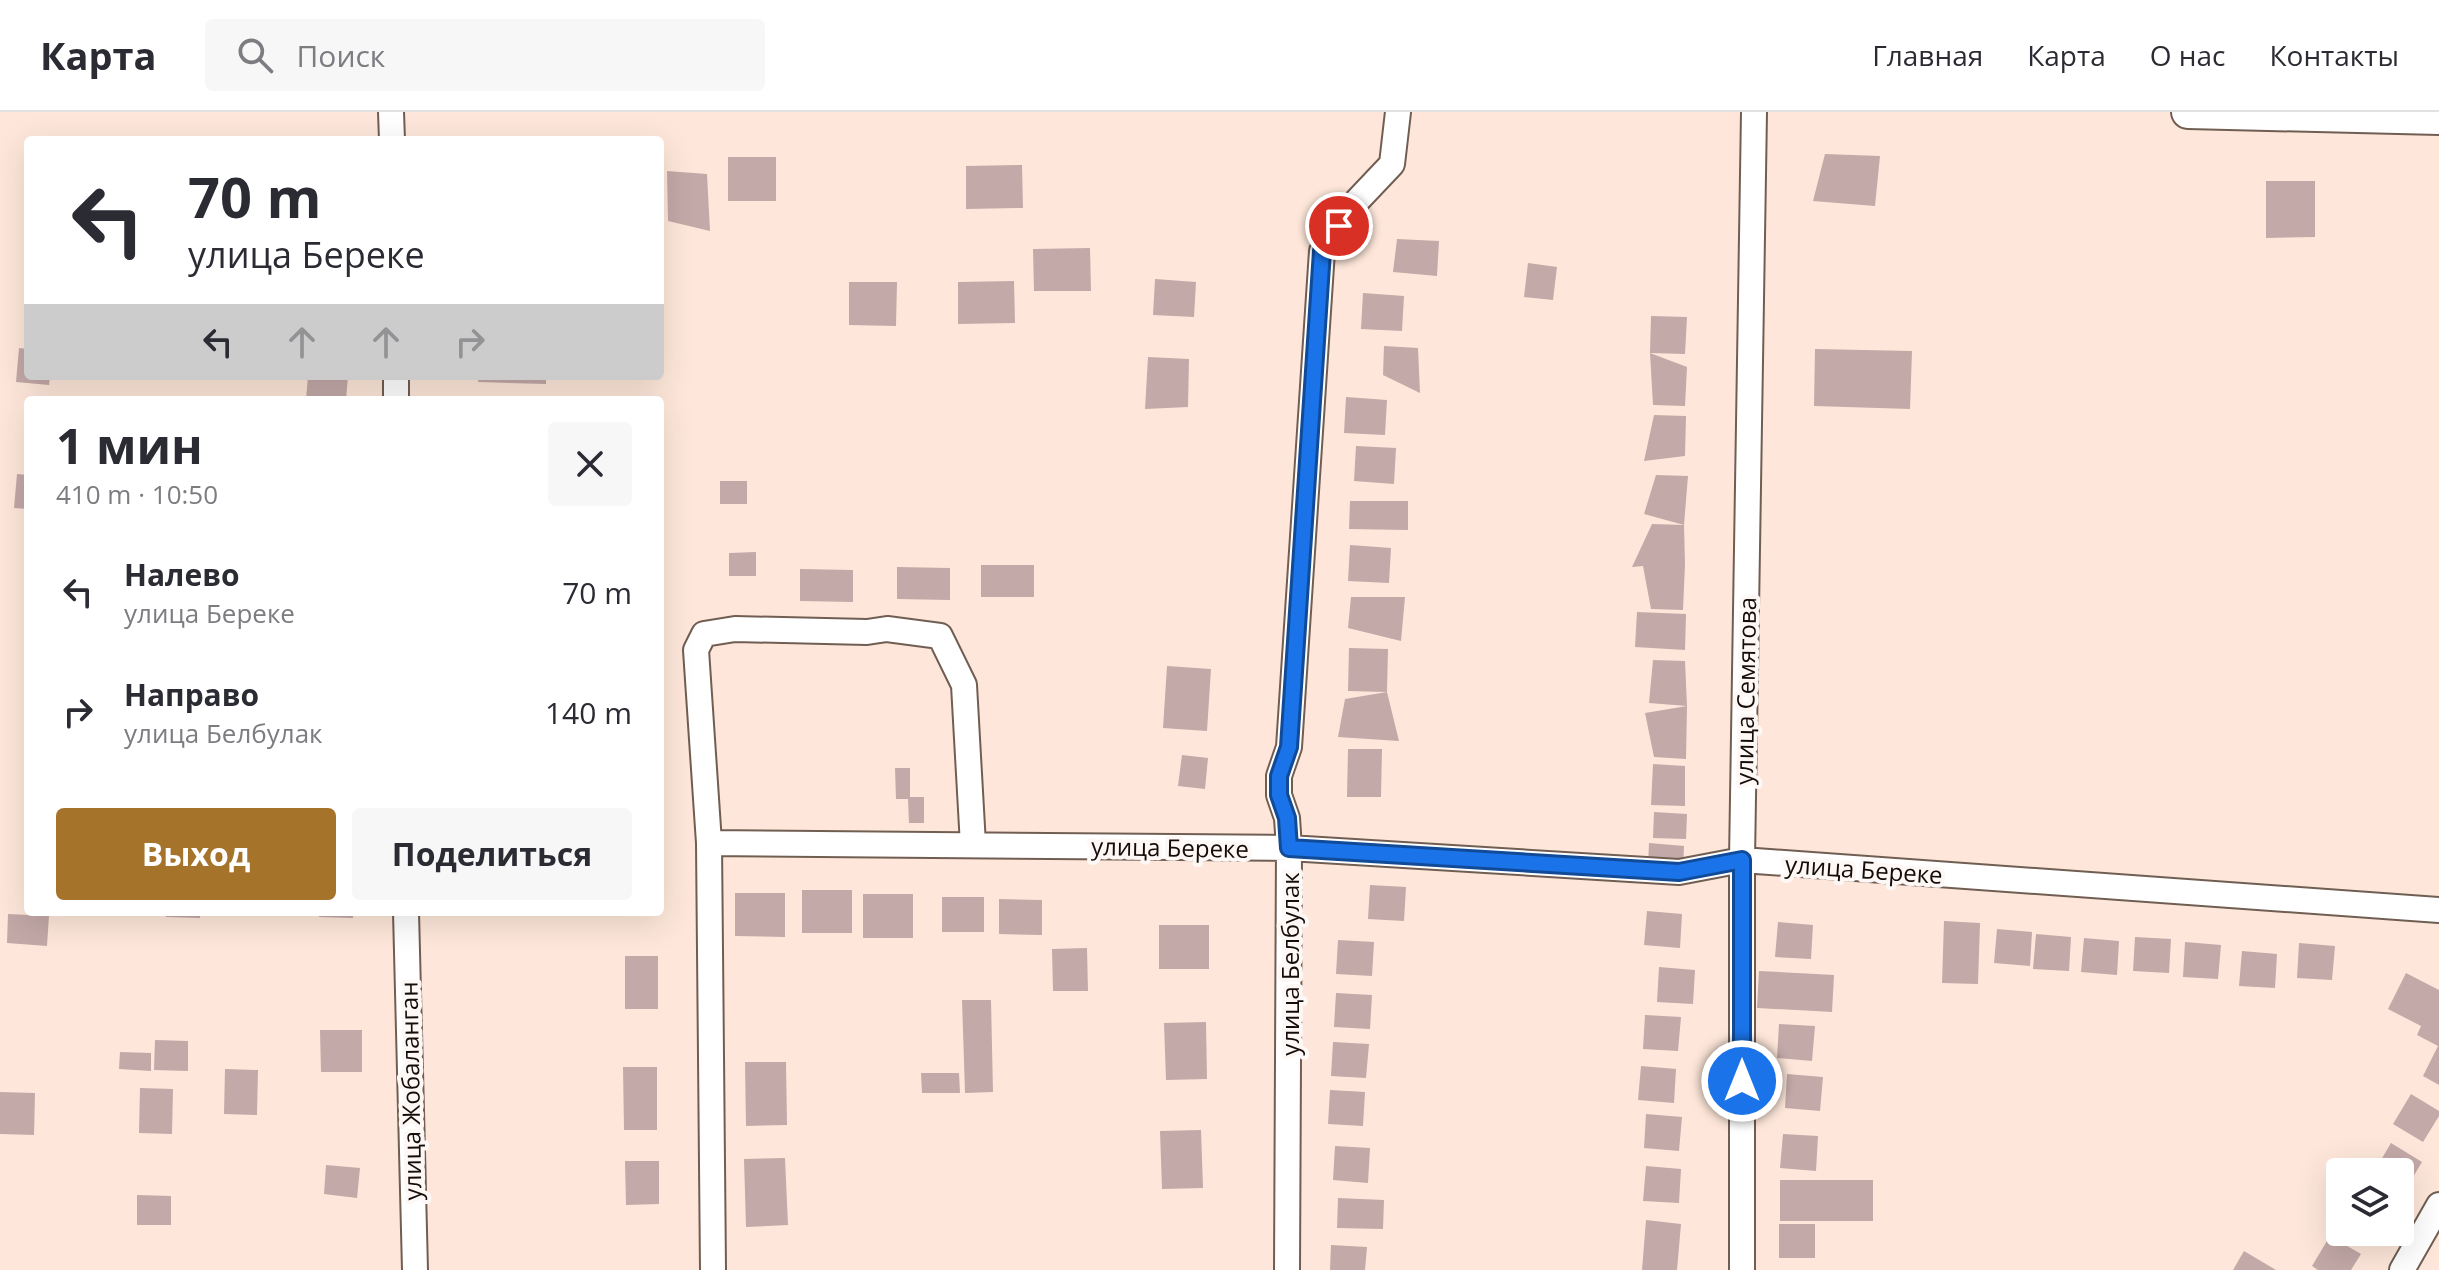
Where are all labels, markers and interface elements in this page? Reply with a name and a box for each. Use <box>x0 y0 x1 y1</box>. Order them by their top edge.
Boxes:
search box <box>205 19 765 91</box>
text: Карта <box>40 29 157 81</box>
icon: search <box>233 33 277 77</box>
text: Поиск <box>297 35 385 76</box>
text: Главная <box>1872 36 1983 74</box>
text: Карта <box>2027 36 2106 74</box>
text: О нас <box>2150 36 2225 74</box>
text: Контакты <box>2269 36 2399 74</box>
text: 70 m <box>188 158 322 234</box>
icon: left <box>56 168 160 272</box>
pin <box>1305 192 1373 260</box>
icon: arrive <box>1317 204 1361 248</box>
text: улица Береке <box>188 230 425 279</box>
icon: left <box>196 320 240 364</box>
icon: ahead <box>280 320 324 364</box>
icon: ahead <box>364 320 408 364</box>
icon: right <box>448 320 492 364</box>
text: 1 мин <box>56 413 203 478</box>
button: close <box>548 422 632 506</box>
text: 410 m · 10:50 <box>56 476 218 512</box>
text: Налево <box>124 554 240 595</box>
icon: left <box>56 570 100 614</box>
text: 70 m <box>562 572 632 613</box>
text: улица Береке <box>124 595 295 631</box>
street label: улица Семятова <box>1727 597 1763 785</box>
text: Направо <box>124 674 259 715</box>
icon: right <box>56 690 100 734</box>
text: 140 m <box>545 692 632 733</box>
text: улица Белбулак <box>124 715 323 751</box>
button: Выход <box>56 808 336 900</box>
button: Поделиться <box>352 808 632 900</box>
street label: улица Береке <box>1091 829 1249 865</box>
street label: улица Береке <box>1784 847 1944 891</box>
street label: улица Белбулак <box>1273 872 1306 1056</box>
street label: улица Жобаланган <box>392 981 428 1201</box>
position arrow <box>1700 1039 1784 1123</box>
map controls <box>2326 1158 2414 1246</box>
button: layers <box>2326 1158 2414 1246</box>

